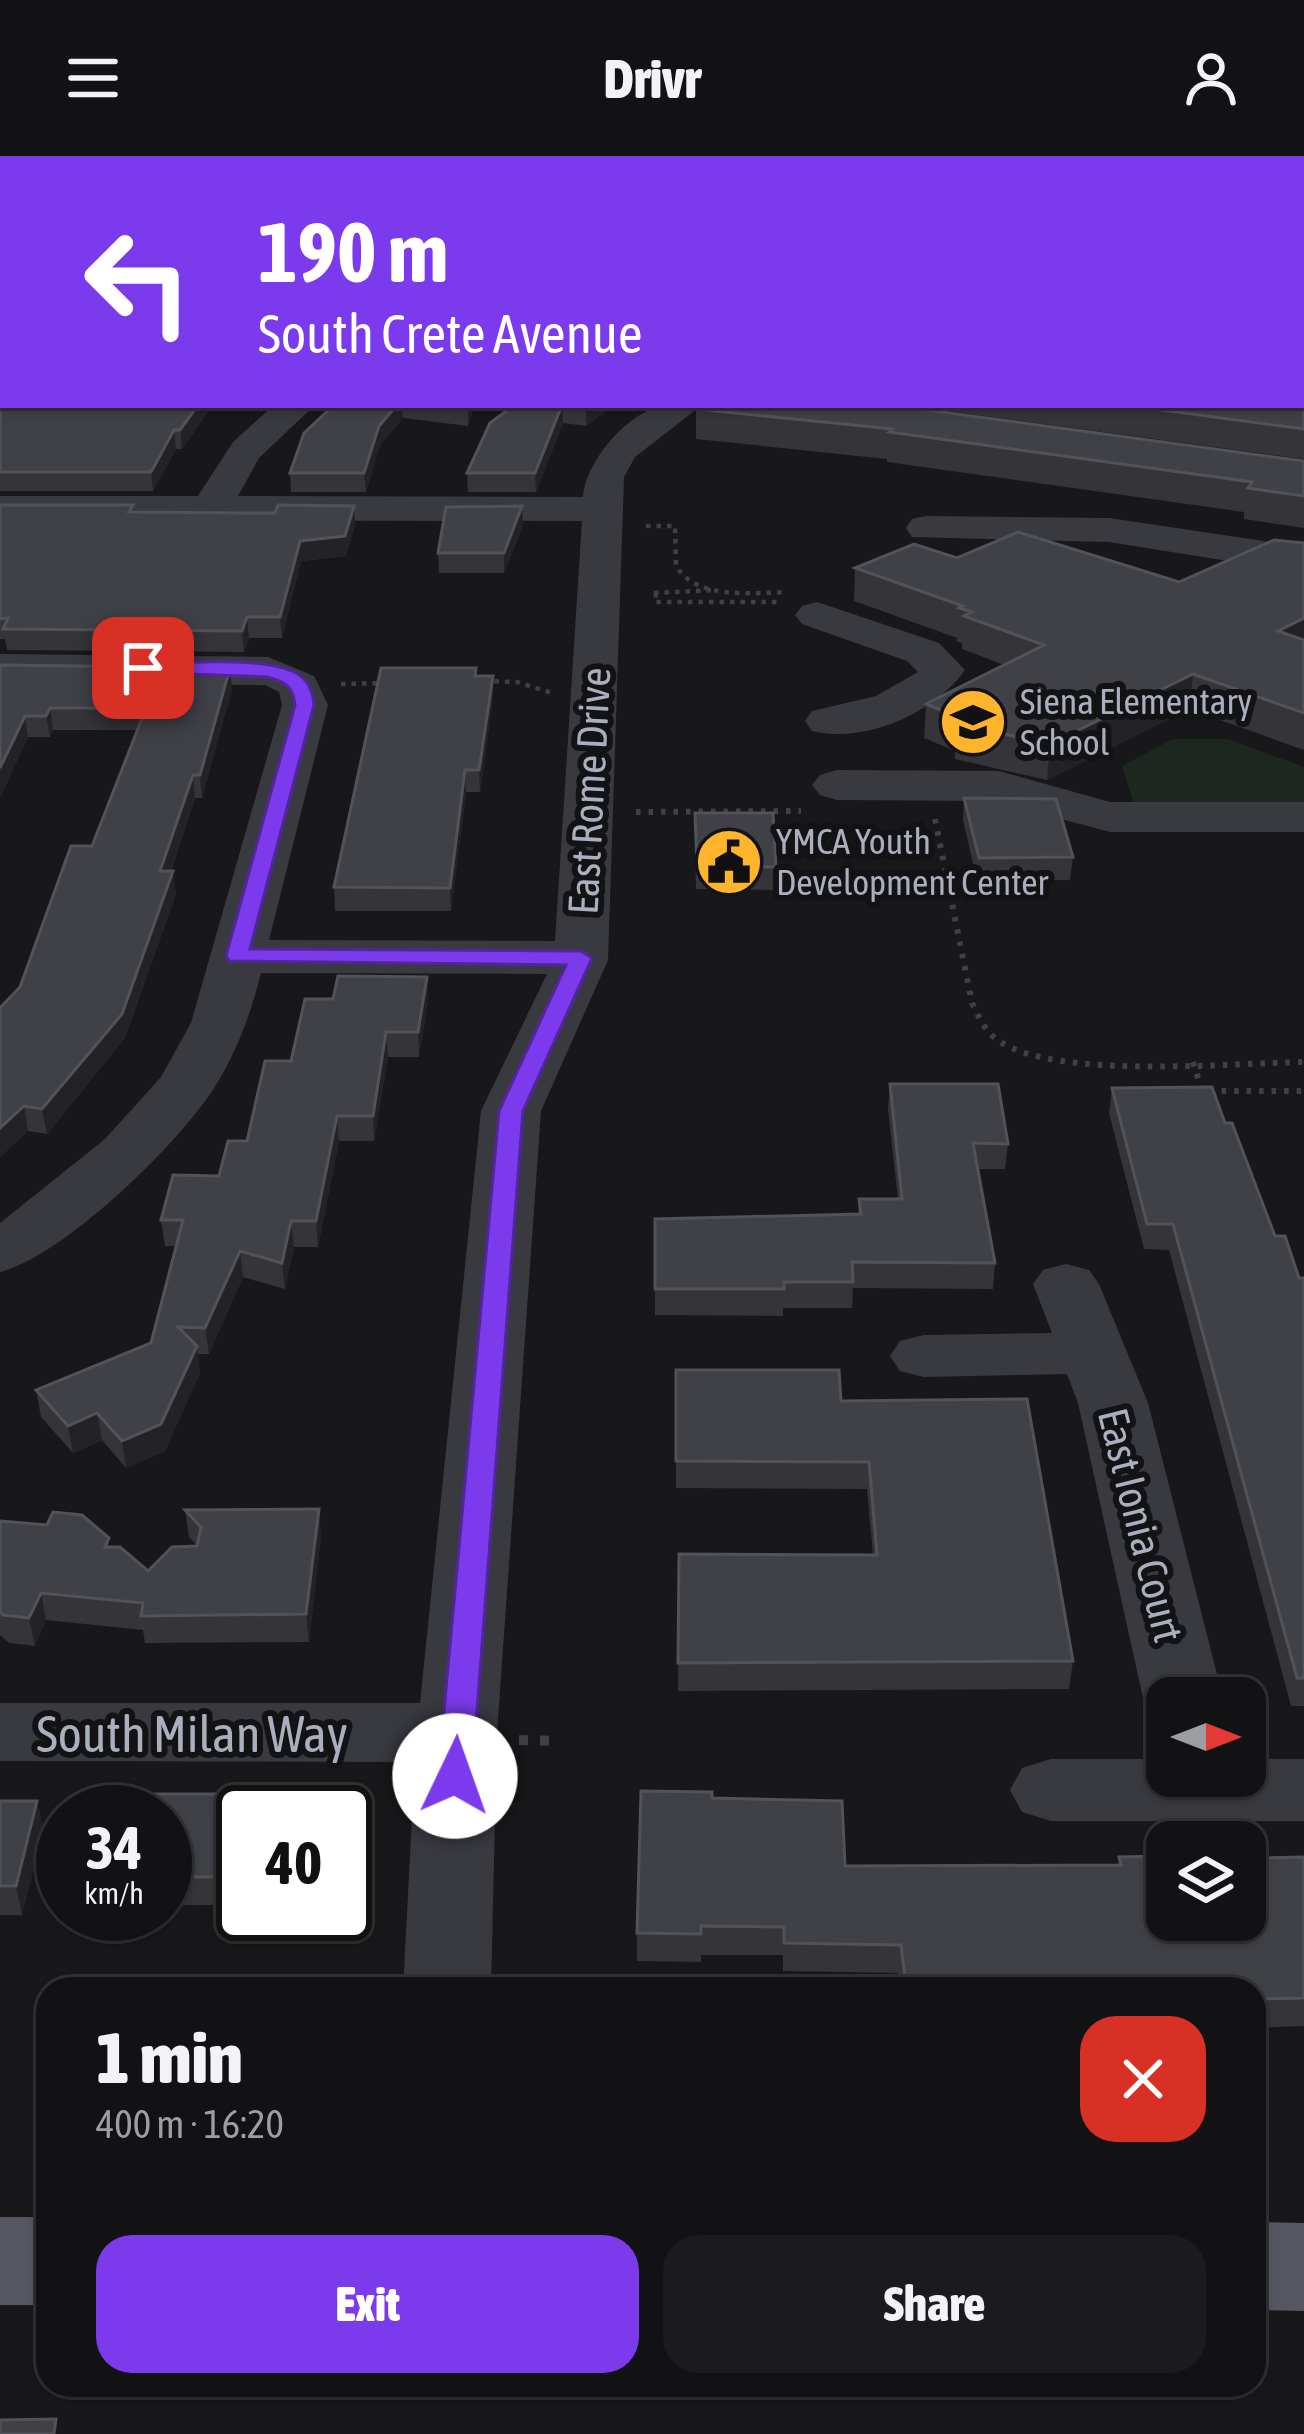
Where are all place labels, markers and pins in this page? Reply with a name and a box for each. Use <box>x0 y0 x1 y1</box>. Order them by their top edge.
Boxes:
pin <box>92 617 194 719</box>
place label: Siena Elementary School <box>1020 680 1252 763</box>
school or university icon: Siena Elementary School <box>938 687 1008 757</box>
place label: YMCA Youth Development Center <box>776 820 1050 903</box>
public building icon: YMCA Youth Development Center <box>694 827 764 897</box>

